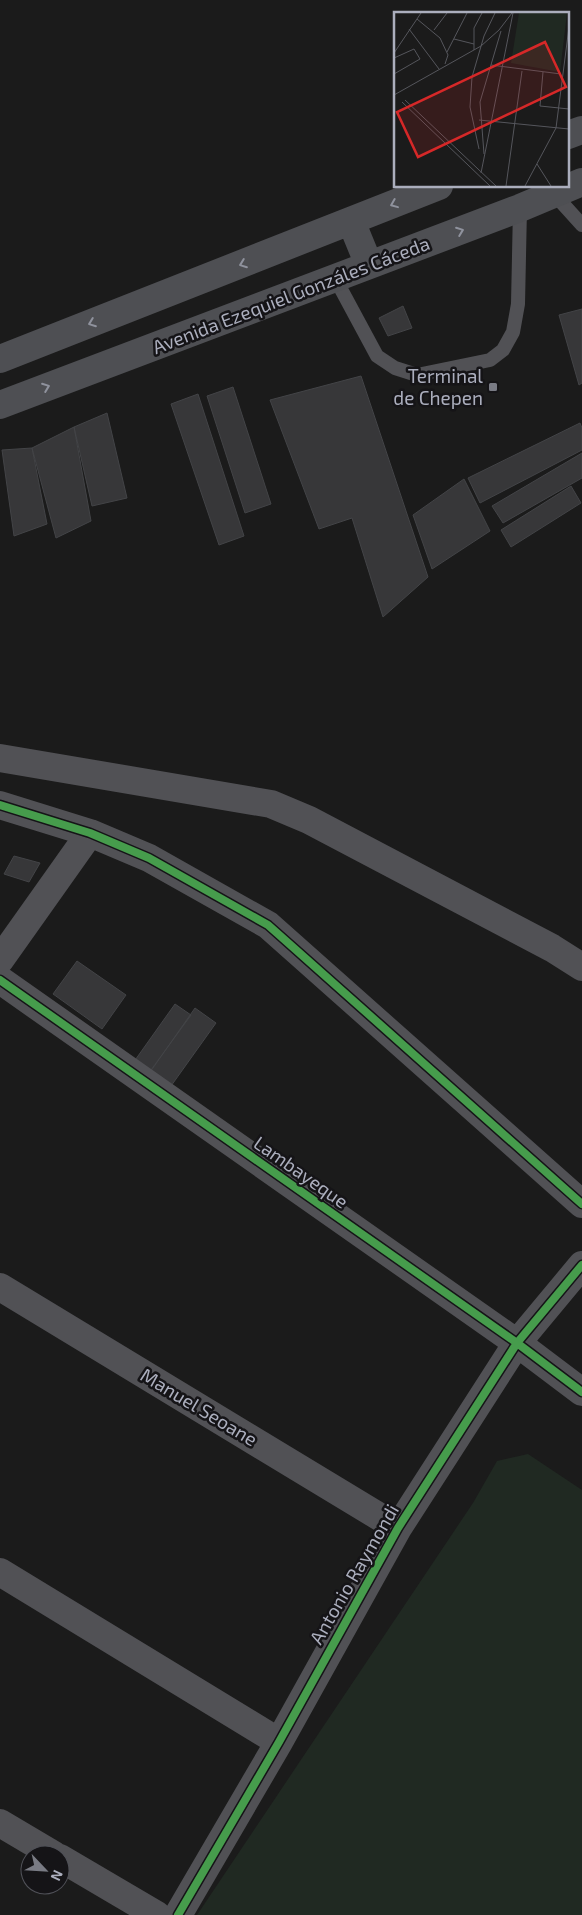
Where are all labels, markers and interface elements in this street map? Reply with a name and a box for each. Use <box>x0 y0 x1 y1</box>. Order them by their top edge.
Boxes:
inset map <box>394 12 570 188</box>
one-way arrow <box>390 198 399 208</box>
one-way arrow <box>455 227 463 237</box>
street label: Avenida Ezequiel Gonzáles Cáceda <box>149 231 433 358</box>
one-way arrow <box>239 257 248 268</box>
one-way arrow <box>88 317 97 327</box>
place label: Terminal de Chepen <box>393 364 483 409</box>
marker: Terminal de Chepen <box>487 381 499 393</box>
one-way arrow <box>41 383 49 393</box>
street label: Lambayeque <box>250 1131 353 1213</box>
street label: Manuel Seoane <box>137 1363 262 1450</box>
street label: Antonio Raymondi <box>304 1500 403 1648</box>
north arrow <box>20 1845 70 1895</box>
text: N <box>47 1868 67 1884</box>

